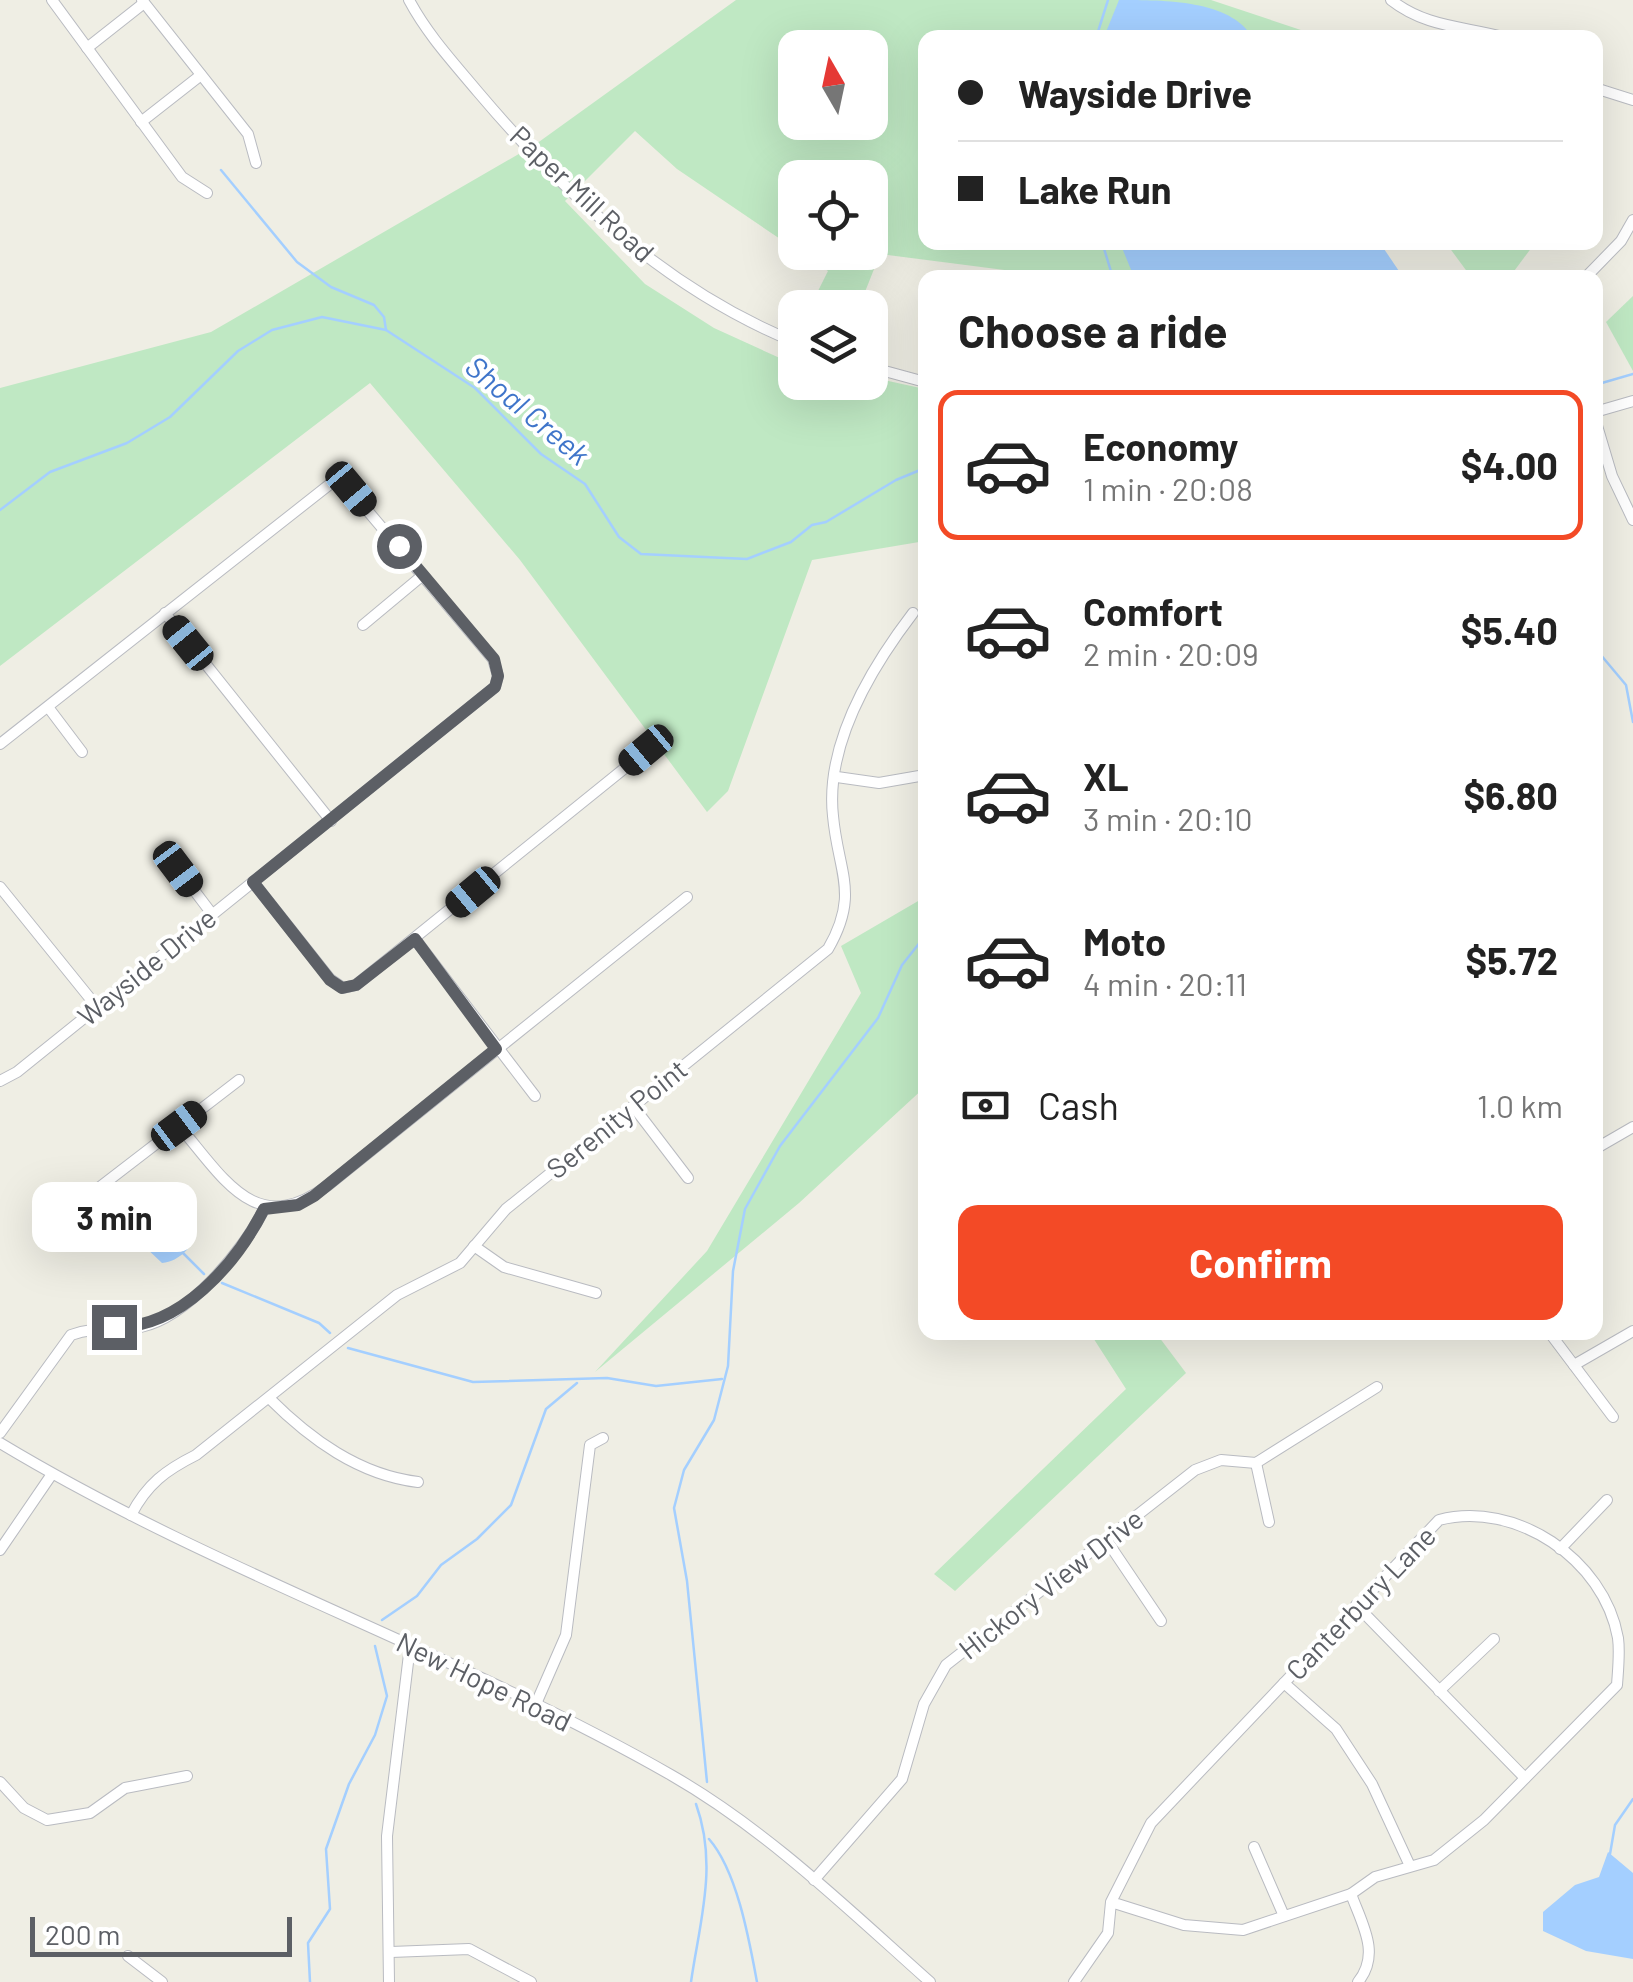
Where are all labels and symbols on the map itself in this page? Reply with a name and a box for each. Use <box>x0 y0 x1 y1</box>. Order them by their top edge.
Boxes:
north arrow <box>778 30 888 140</box>
street label: Paper Mill Road <box>504 118 662 269</box>
water label: Shoal Creek <box>459 347 598 472</box>
car <box>320 456 382 522</box>
route start <box>377 524 422 569</box>
car <box>157 610 219 676</box>
car <box>613 719 679 781</box>
car <box>148 836 208 902</box>
car <box>440 861 506 923</box>
street label: Wayside Drive <box>70 900 222 1032</box>
street label: Serenity Point <box>539 1051 693 1185</box>
car <box>146 1096 212 1156</box>
callout: 3 min <box>32 1182 196 1252</box>
route end <box>92 1305 137 1350</box>
street label: Hickory View Drive <box>951 1501 1149 1666</box>
street label: Canterbury Lane <box>1278 1518 1442 1686</box>
street label: New Hope Road <box>391 1624 578 1738</box>
scale bar <box>30 1912 292 1956</box>

